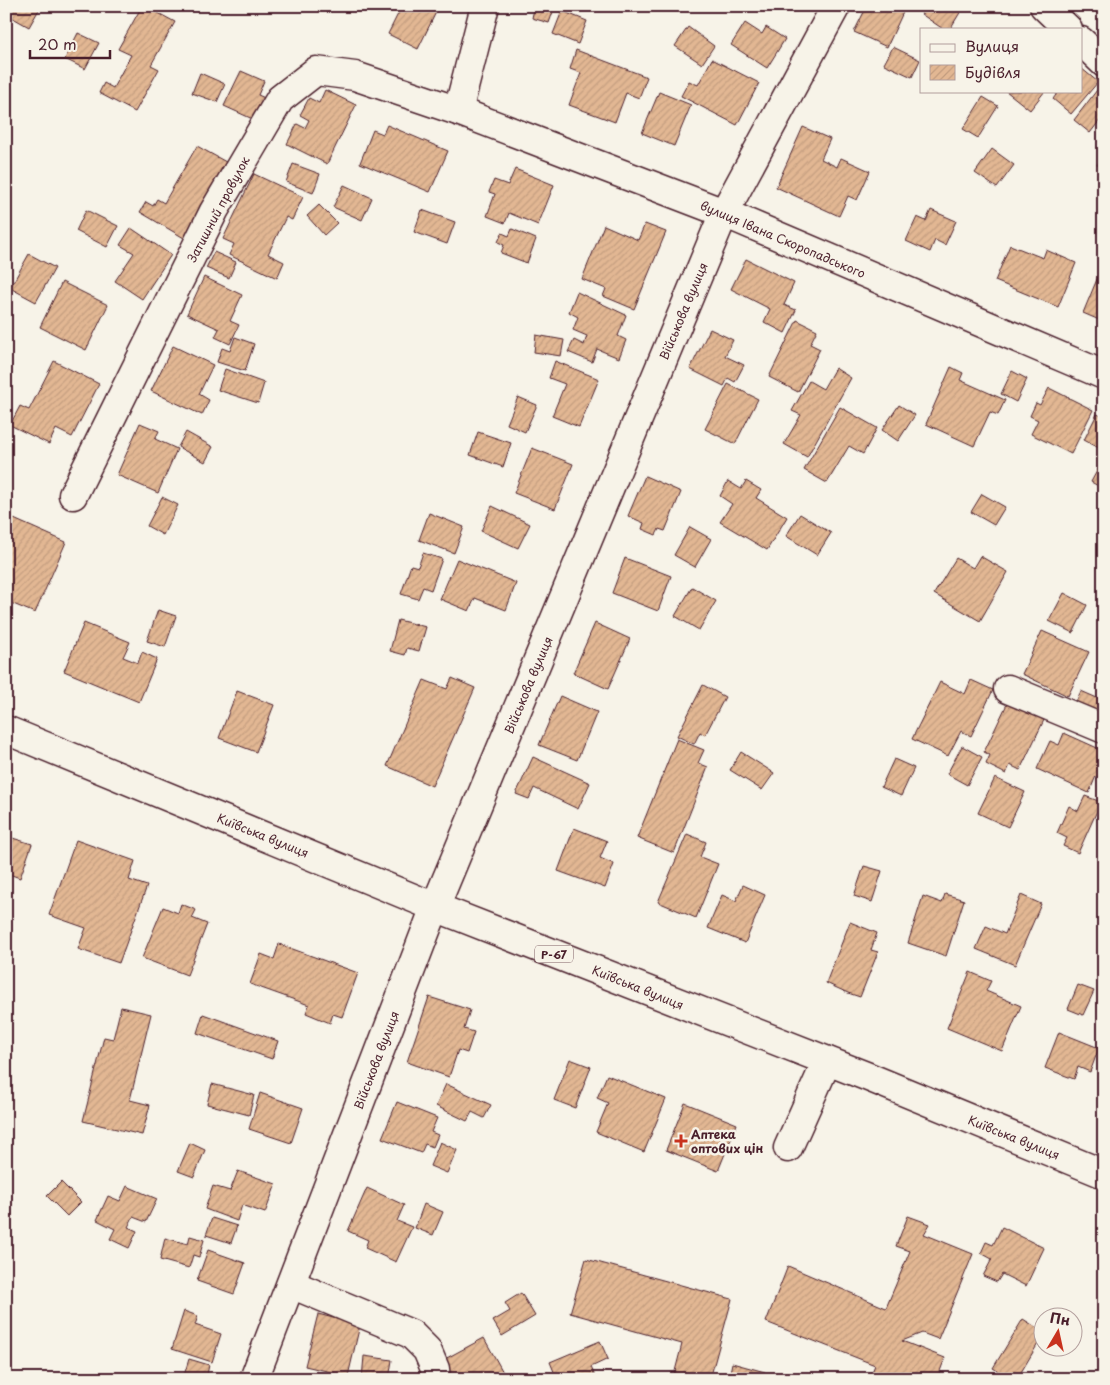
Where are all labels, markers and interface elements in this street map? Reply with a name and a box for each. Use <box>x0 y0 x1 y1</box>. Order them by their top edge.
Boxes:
scale bar <box>30 28 110 60</box>
legend <box>920 28 1082 92</box>
text: 20 m <box>38 32 77 55</box>
text: Вулиця <box>965 34 1019 57</box>
text: Будівля <box>965 60 1021 83</box>
street label: Затишний провулок <box>182 152 254 265</box>
street label: вулиця Івана Скоропадського <box>698 196 869 282</box>
street label: Військова вулиця <box>654 260 712 362</box>
street label: Військова вулиця <box>499 634 557 736</box>
street label: Київська вулиця <box>215 808 311 862</box>
road number: Р-67 <box>535 946 573 962</box>
street label: Київська вулиця <box>590 960 686 1014</box>
street label: Військова вулиця <box>349 1008 403 1112</box>
street label: Київська вулиця <box>966 1110 1062 1164</box>
place label: Аптека оптових цін <box>691 1125 763 1157</box>
marker: Аптека оптових цін <box>675 1135 687 1147</box>
text: Пн <box>1048 1307 1072 1331</box>
north arrow <box>1032 1308 1082 1358</box>

